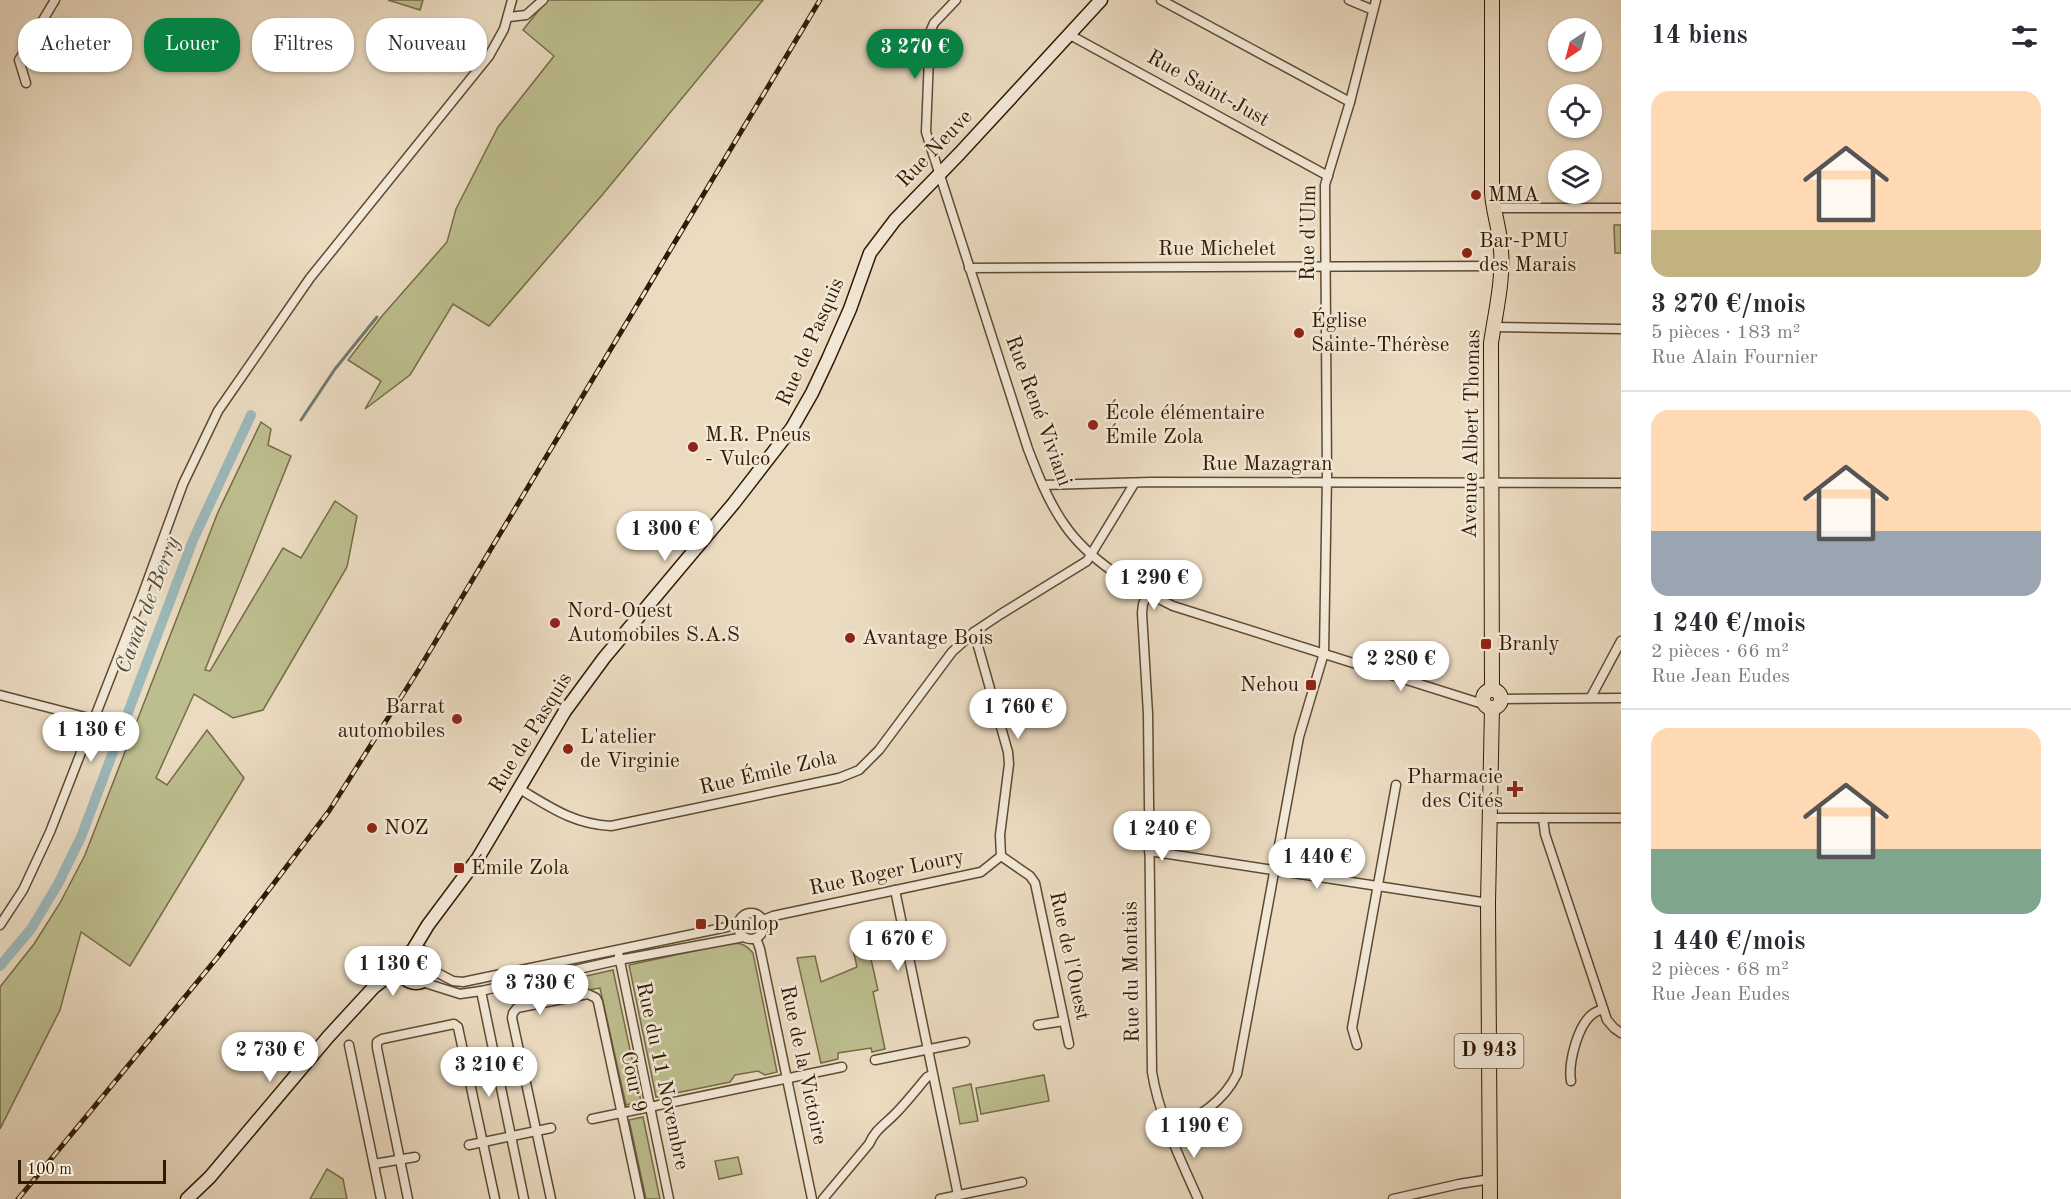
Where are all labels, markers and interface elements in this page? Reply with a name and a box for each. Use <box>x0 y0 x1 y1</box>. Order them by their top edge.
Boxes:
chip: Acheter <box>18 18 132 72</box>
chip: Louer <box>144 18 240 72</box>
chip: Filtres <box>252 18 354 72</box>
chip: Nouveau <box>366 18 487 72</box>
north arrow <box>1548 18 1602 72</box>
map controls <box>1548 18 1602 204</box>
icon: filters <box>2008 20 2041 53</box>
text: 14 biens <box>1651 23 1748 49</box>
pin: 3 270 € <box>860 29 970 80</box>
text: 3 270 € <box>880 38 950 58</box>
street label: Rue Saint-Just <box>1143 47 1273 131</box>
button: locate <box>1548 84 1602 138</box>
street label: Rue Neuve <box>893 106 977 192</box>
icon: home <box>1792 130 1900 238</box>
button: layers <box>1548 150 1602 204</box>
street label: Rue d'Ulm <box>1298 185 1320 281</box>
place label: MMA <box>1488 185 1539 206</box>
marker: MMA <box>1469 188 1483 202</box>
place label: Bar-PMU des Marais <box>1479 231 1576 276</box>
street label: Rue Michelet <box>1158 239 1276 260</box>
marker: Bar-PMU des Marais <box>1460 246 1474 260</box>
street label: Rue de Pasquis <box>773 275 849 409</box>
text: 3 270 €/mois <box>1651 292 1805 318</box>
place label: Église Sainte-Thérèse <box>1311 307 1449 356</box>
text: 5 pièces · 183 m² <box>1651 323 1800 343</box>
marker: Église Sainte-Thérèse <box>1292 326 1306 340</box>
street label: Avenue Albert Thomas <box>1460 329 1484 539</box>
street label: Rue René Viviani <box>1001 333 1075 489</box>
text: Rue Alain Fournier <box>1651 348 1818 368</box>
place label: École élémentaire Émile Zola <box>1105 399 1265 448</box>
marker: École élémentaire Émile Zola <box>1086 418 1100 432</box>
place label: M.R. Pneus - Vulco <box>705 425 811 470</box>
marker: M.R. Pneus - Vulco <box>686 440 700 454</box>
icon: home <box>1792 449 1900 557</box>
street label: Rue Mazagran <box>1201 454 1333 475</box>
pin: 1 300 € <box>610 511 720 562</box>
text: 1 300 € <box>630 520 700 540</box>
water label: Canal de Berry <box>112 533 184 676</box>
pin: 1 290 € <box>1099 560 1209 611</box>
text: 1 290 € <box>1119 569 1189 589</box>
place label: Nord-Ouest Automobiles S.A.S <box>567 601 740 646</box>
text: 1 240 €/mois <box>1651 611 1805 637</box>
marker: Nord-Ouest Automobiles S.A.S <box>548 616 562 630</box>
place label: Avantage Bois <box>862 628 993 649</box>
marker: Avantage Bois <box>843 631 857 645</box>
place label: Branly <box>1498 634 1560 655</box>
marker: Branly <box>1479 637 1493 651</box>
pin: 2 280 € <box>1346 641 1456 692</box>
text: 2 pièces · 66 m² <box>1651 642 1789 662</box>
text: 2 280 € <box>1366 650 1436 670</box>
text: Rue Jean Eudes <box>1651 667 1790 687</box>
street label: Rue de Pasquis <box>486 669 576 797</box>
place label: Nehou <box>1240 675 1299 696</box>
marker: Nehou <box>1304 678 1318 692</box>
pin: 1 760 € <box>963 689 1073 740</box>
place label: Barrat automobiles <box>338 697 445 742</box>
text: 1 760 € <box>983 698 1053 718</box>
pin: 1 130 € <box>36 712 146 763</box>
marker: Barrat automobiles <box>450 712 464 726</box>
text: 1 130 € <box>56 721 126 741</box>
place label: L'atelier de Virginie <box>580 727 680 772</box>
marker: L'atelier de Virginie <box>561 742 575 756</box>
street label: Rue Émile Zola <box>697 743 839 799</box>
place label: Pharmacie des Cités <box>1407 767 1503 812</box>
icon: home <box>1792 767 1900 875</box>
marker: Pharmacie des Cités <box>1508 782 1522 796</box>
pin: 1 240 € <box>1107 811 1217 862</box>
place label: NOZ <box>384 818 429 839</box>
text: 1 240 € <box>1127 820 1197 840</box>
marker: NOZ <box>365 821 379 835</box>
pin: 1 440 € <box>1262 839 1372 890</box>
street label: Rue Roger Loury <box>807 846 967 900</box>
text: 1 440 € <box>1282 848 1352 868</box>
place label: Émile Zola <box>471 854 569 879</box>
marker: Émile Zola <box>452 861 466 875</box>
street label: Rue de l'Ouest <box>1045 890 1093 1022</box>
street label: Rue du Montais <box>1120 901 1144 1043</box>
place label: Dunlop <box>713 914 779 935</box>
marker: Dunlop <box>694 917 708 931</box>
pin: 1 670 € <box>843 921 953 972</box>
text: 1 440 €/mois <box>1651 929 1805 955</box>
text: 1 670 € <box>863 930 933 950</box>
pin: 1 130 € <box>338 946 448 997</box>
text: 1 130 € <box>358 955 428 975</box>
text: 2 pièces · 68 m² <box>1651 960 1789 980</box>
pin: 3 730 € <box>485 965 595 1016</box>
text: 3 730 € <box>505 974 575 994</box>
street label: Rue du 11 Novembre <box>632 980 692 1172</box>
street label: Rue de la Victoire <box>776 984 830 1146</box>
text: Rue Jean Eudes <box>1651 985 1790 1005</box>
pin: 2 730 € <box>215 1032 325 1083</box>
road number: D 943 <box>1454 1034 1524 1068</box>
text: 2 730 € <box>235 1041 305 1061</box>
pin: 3 210 € <box>434 1047 544 1098</box>
street label: Cour 9 <box>616 1049 650 1115</box>
text: 3 210 € <box>454 1056 524 1076</box>
pin: 1 190 € <box>1139 1108 1249 1159</box>
text: 1 190 € <box>1159 1117 1229 1137</box>
scale bar <box>18 1157 166 1184</box>
text: 100 m <box>27 1162 72 1178</box>

